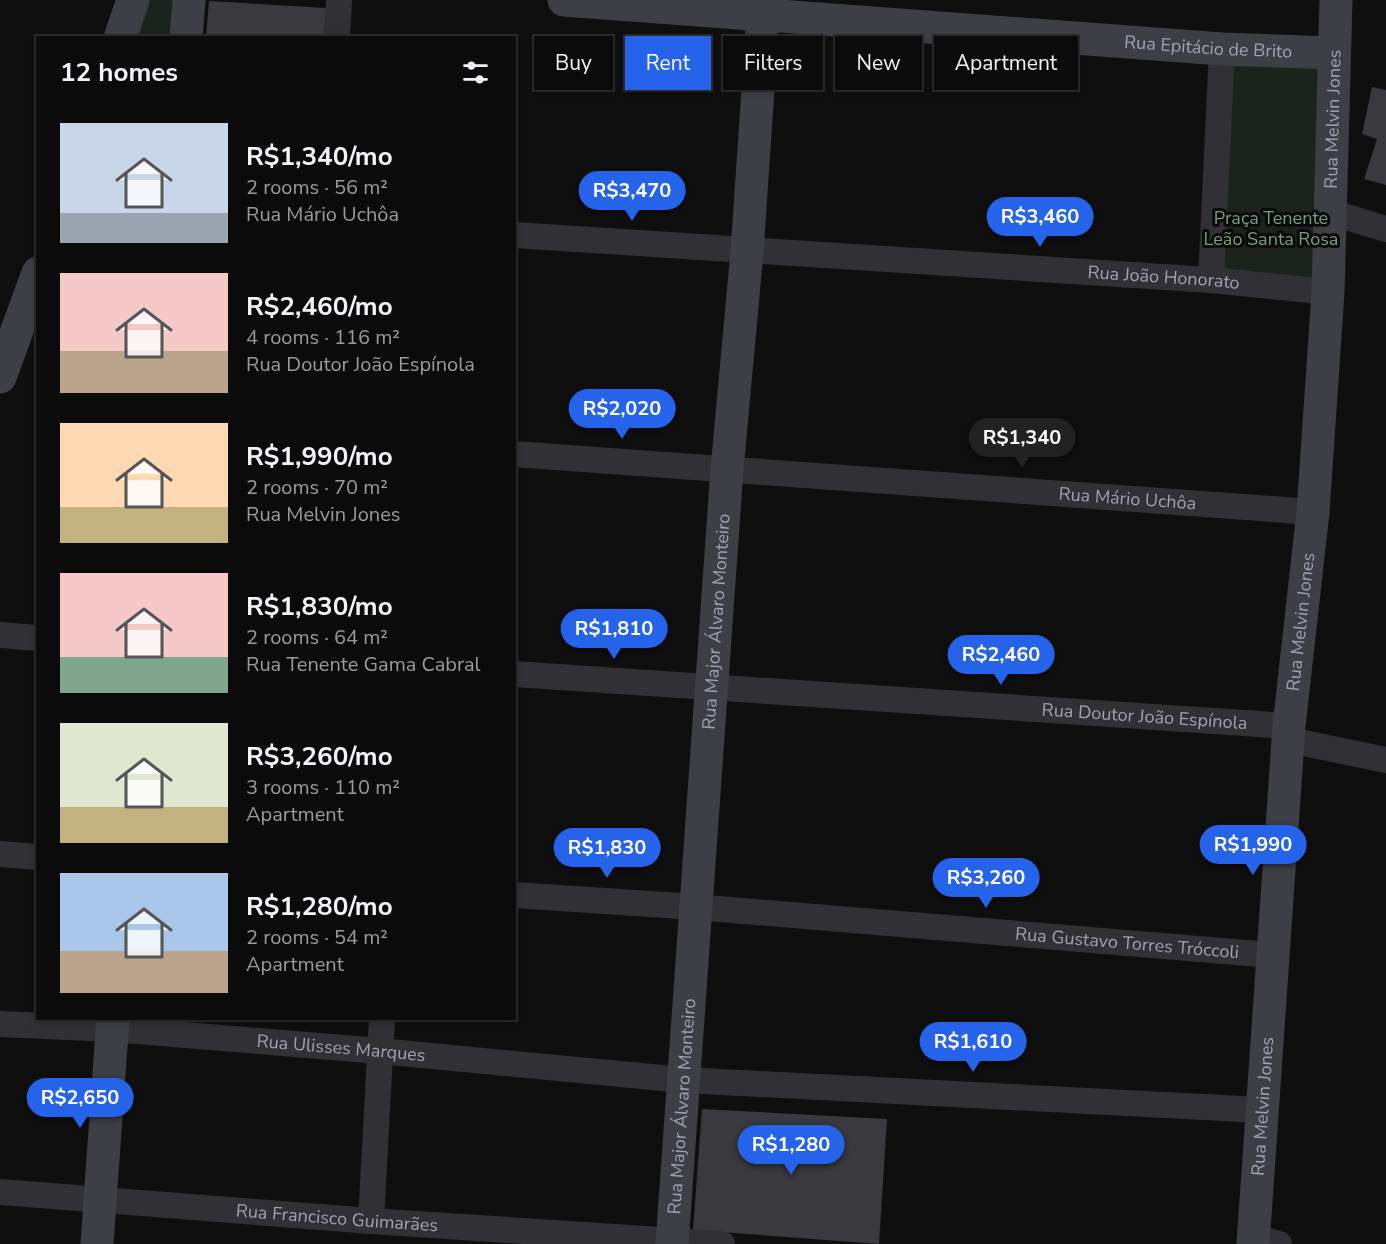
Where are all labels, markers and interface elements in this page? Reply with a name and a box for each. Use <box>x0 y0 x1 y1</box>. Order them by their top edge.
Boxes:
street label: Rua Epitácio de Brito <box>1123 30 1293 64</box>
chip: Buy <box>534 36 613 90</box>
chip: Rent <box>625 36 711 90</box>
chip: Filters <box>723 36 823 90</box>
chip: New <box>835 36 922 90</box>
chip: Apartment <box>934 36 1078 90</box>
street label: Rua Melvin Jones <box>1319 49 1347 189</box>
text: 12 homes <box>60 55 178 90</box>
icon: filters <box>459 56 492 89</box>
text: R$1,340/mo <box>246 139 393 174</box>
icon: home <box>108 147 180 219</box>
pin: R$3,470 <box>577 171 687 222</box>
text: 2 rooms · 56 m² <box>246 174 388 201</box>
text: R$3,470 <box>593 177 671 204</box>
pin: R$3,460 <box>985 197 1095 248</box>
text: Rua Mário Uchôa <box>246 201 399 228</box>
text: R$3,460 <box>1001 203 1079 230</box>
park label: Praça Tenente Leão Santa Rosa <box>1204 206 1338 251</box>
street label: Rua João Honorato <box>1087 260 1241 295</box>
text: R$2,460/mo <box>246 289 393 324</box>
icon: home <box>108 297 180 369</box>
text: 4 rooms · 116 m² <box>246 324 400 351</box>
text: Rua Doutor João Espínola <box>246 351 475 378</box>
pin: R$2,020 <box>567 389 677 440</box>
text: R$2,020 <box>583 395 661 422</box>
pin: R$1,340 <box>967 418 1077 469</box>
text: R$1,340 <box>983 424 1061 451</box>
text: R$1,990/mo <box>246 439 393 474</box>
icon: home <box>108 447 180 519</box>
text: 2 rooms · 70 m² <box>246 474 388 501</box>
street label: Rua Mário Uchôa <box>1058 482 1197 515</box>
text: Rua Melvin Jones <box>246 501 400 528</box>
street label: Rua Major Álvaro Monteiro <box>697 513 736 730</box>
street label: Rua Melvin Jones <box>1281 551 1320 692</box>
text: R$1,830/mo <box>246 589 393 624</box>
icon: home <box>108 597 180 669</box>
pin: R$1,810 <box>559 609 669 660</box>
text: R$1,810 <box>575 615 653 642</box>
text: 2 rooms · 64 m² <box>246 624 388 651</box>
pin: R$2,460 <box>946 635 1056 686</box>
text: R$2,460 <box>962 641 1040 668</box>
text: Rua Tenente Gama Cabral <box>246 651 480 678</box>
street label: Rua Doutor João Espínola <box>1041 697 1248 735</box>
text: R$3,260/mo <box>246 739 393 774</box>
icon: home <box>108 747 180 819</box>
text: 3 rooms · 110 m² <box>246 774 400 801</box>
text: Apartment <box>246 801 344 828</box>
pin: R$1,990 <box>1198 825 1308 876</box>
pin: R$1,830 <box>552 828 662 879</box>
text: R$1,990 <box>1214 831 1292 858</box>
text: R$1,830 <box>568 834 646 861</box>
pin: R$3,260 <box>931 858 1041 909</box>
text: R$3,260 <box>947 864 1025 891</box>
text: R$1,280/mo <box>246 889 393 924</box>
icon: home <box>108 897 180 969</box>
street label: Rua Gustavo Torres Tróccoli <box>1014 922 1240 964</box>
text: 2 rooms · 54 m² <box>246 924 388 951</box>
text: Apartment <box>246 951 344 978</box>
street label: Rua Major Álvaro Monteiro <box>662 998 701 1215</box>
pin: R$1,610 <box>918 1022 1028 1073</box>
text: R$1,610 <box>934 1028 1012 1055</box>
street label: Rua Ulisses Marques <box>256 1029 427 1067</box>
street label: Rua Melvin Jones <box>1246 1036 1279 1177</box>
pin: R$2,650 <box>25 1078 135 1129</box>
text: R$2,650 <box>41 1084 119 1111</box>
pin: R$1,280 <box>736 1125 846 1176</box>
text: R$1,280 <box>752 1131 830 1158</box>
street label: Rua Francisco Guimarães <box>235 1198 439 1237</box>

